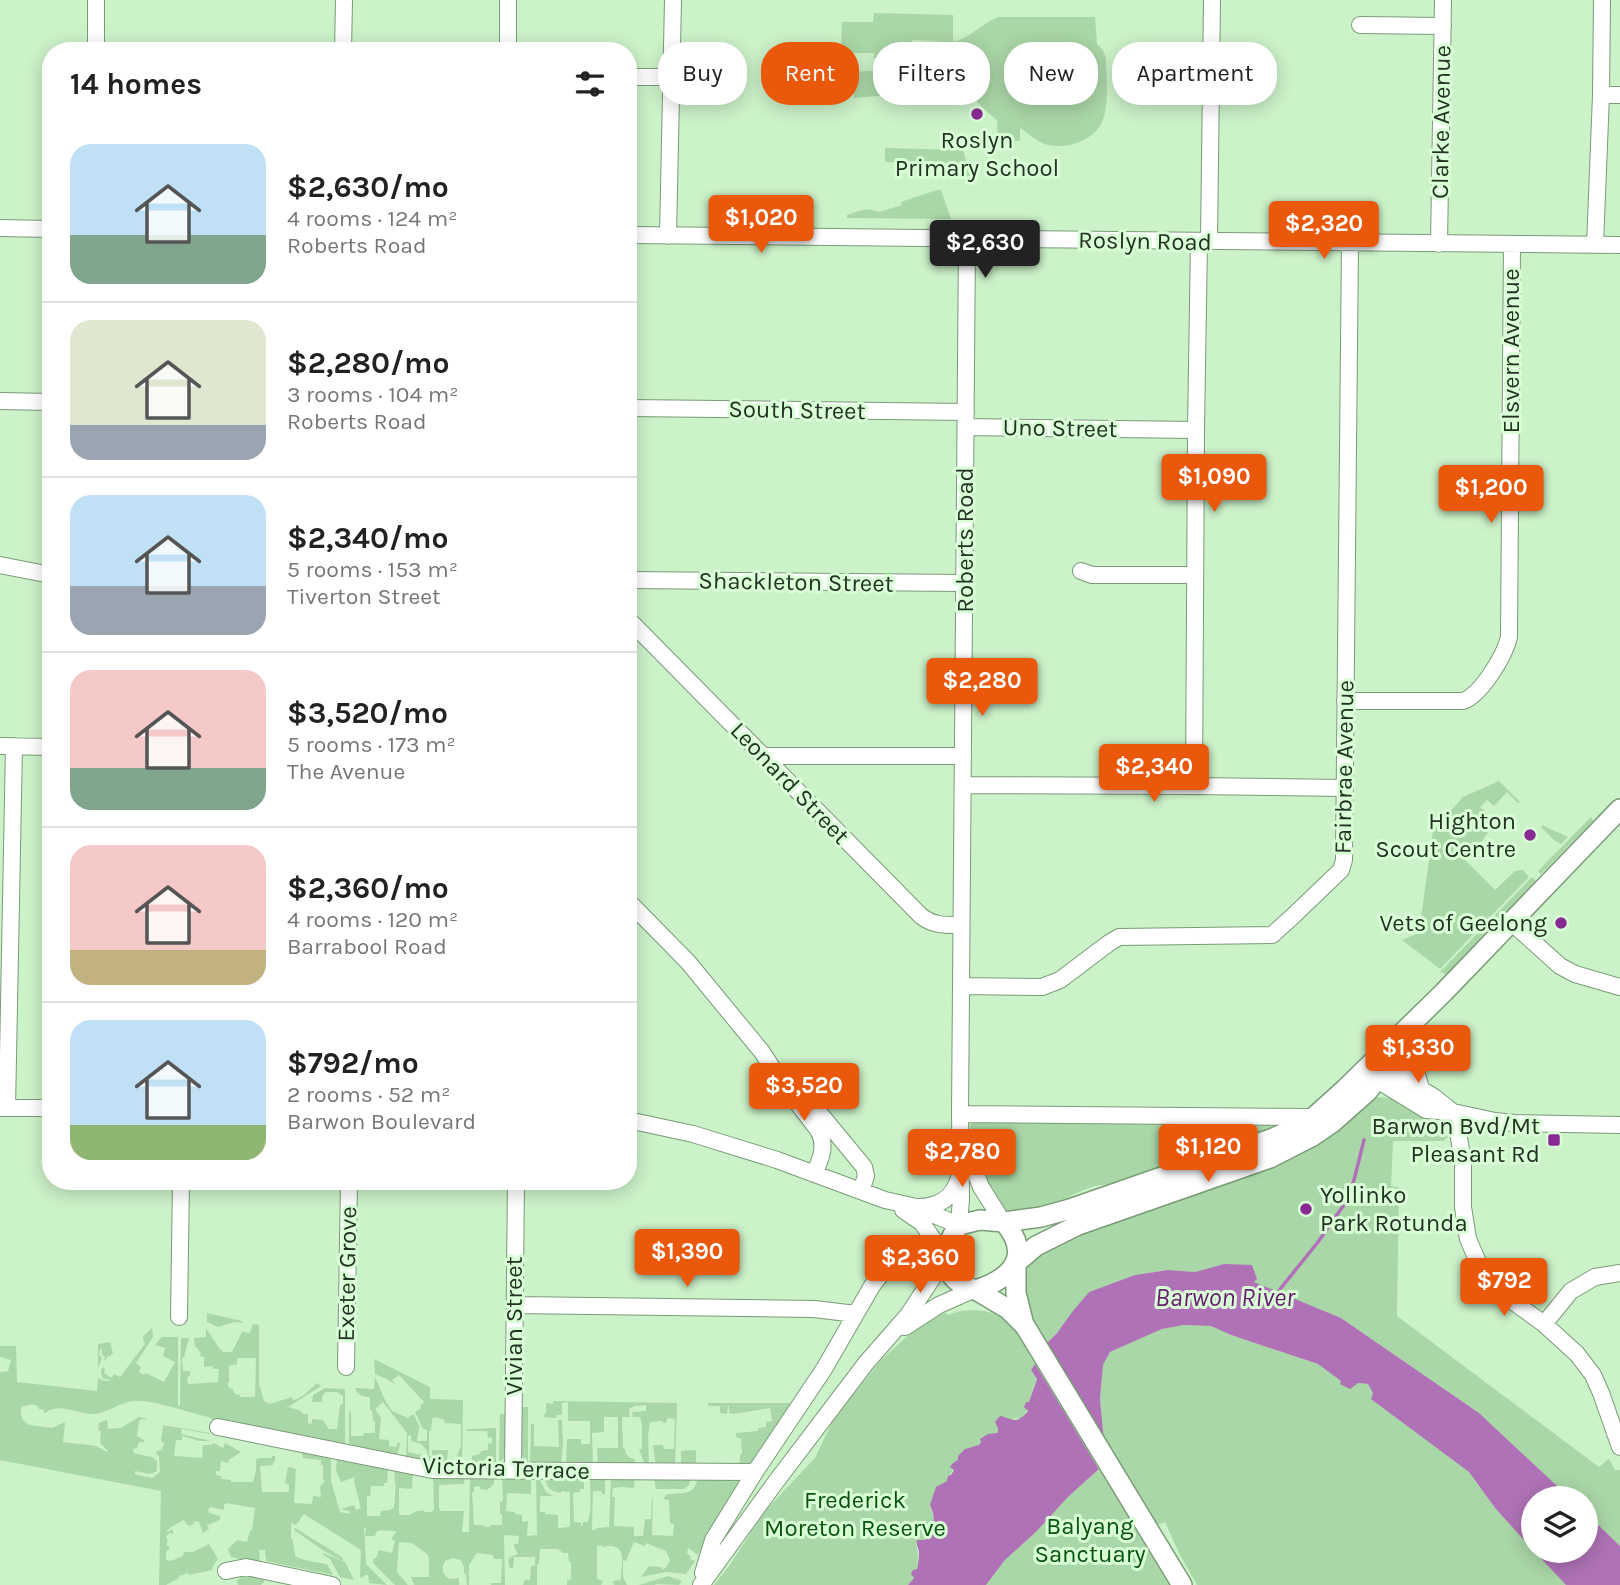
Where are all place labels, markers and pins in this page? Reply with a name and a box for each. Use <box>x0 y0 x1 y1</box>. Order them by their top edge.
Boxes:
marker: Roslyn Primary School <box>969 106 985 122</box>
place label: Roslyn Primary School <box>895 126 1059 182</box>
pin: $1,020 <box>704 196 818 255</box>
pin: $2,320 <box>1267 202 1381 261</box>
pin: $2,630 <box>928 220 1042 280</box>
pin: $1,090 <box>1157 454 1271 514</box>
pin: $1,200 <box>1434 466 1548 525</box>
pin: $2,280 <box>925 658 1039 718</box>
pin: $2,340 <box>1097 744 1211 804</box>
place label: Highton Scout Centre <box>1375 807 1516 863</box>
marker: Highton Scout Centre <box>1522 827 1538 843</box>
place label: Vets of Geelong <box>1380 909 1547 937</box>
marker: Vets of Geelong <box>1553 915 1569 931</box>
pin: $1,330 <box>1361 1026 1475 1085</box>
pin: $3,520 <box>747 1064 861 1123</box>
place label: Barwon Bvd/Mt Pleasant Rd <box>1372 1112 1540 1168</box>
pin: $1,120 <box>1151 1124 1265 1184</box>
pin: $2,780 <box>905 1130 1019 1189</box>
marker: Barwon Bvd/Mt Pleasant Rd <box>1546 1132 1562 1148</box>
place label: Yollinko Park Rotunda <box>1320 1181 1468 1237</box>
marker: Yollinko Park Rotunda <box>1298 1201 1314 1217</box>
pin: $1,390 <box>630 1230 744 1289</box>
pin: $2,360 <box>863 1236 977 1295</box>
pin: $792 <box>1463 1258 1545 1318</box>

